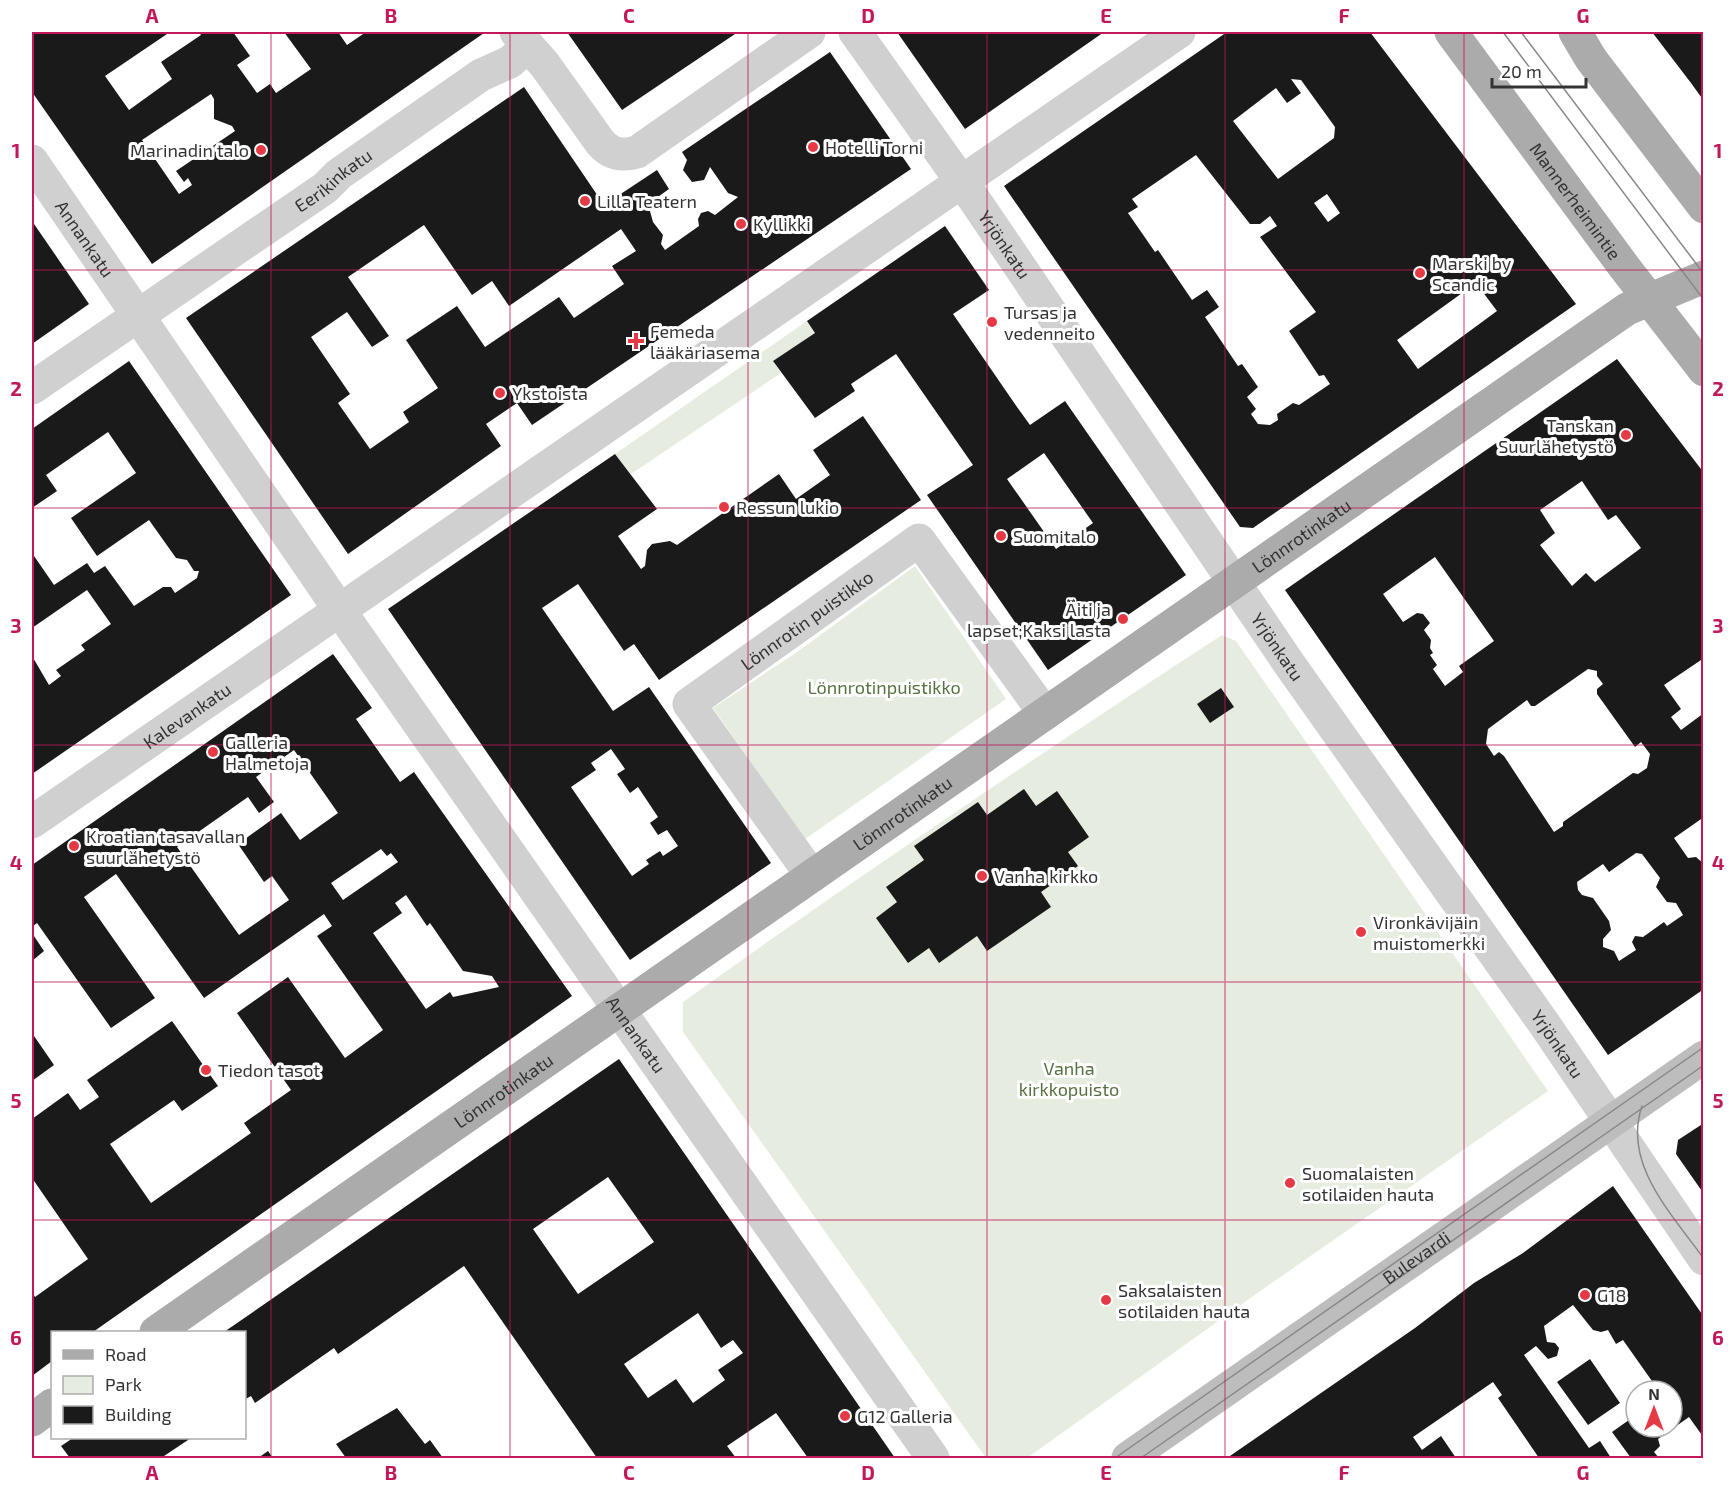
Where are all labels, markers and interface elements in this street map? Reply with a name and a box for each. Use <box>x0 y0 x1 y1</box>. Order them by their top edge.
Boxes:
text: A <box>145 3 159 27</box>
text: B <box>385 3 397 27</box>
text: C <box>623 3 635 27</box>
text: D <box>861 3 875 27</box>
text: E <box>1100 3 1112 27</box>
text: F <box>1338 3 1350 27</box>
text: G <box>1577 3 1589 27</box>
scale bar <box>1492 51 1586 89</box>
text: 20 m <box>1501 60 1542 82</box>
place label: Hotelli Torni <box>825 136 923 158</box>
text: 1 <box>12 138 20 162</box>
street label: Mannerheimintie <box>1525 138 1626 264</box>
text: 1 <box>1714 138 1722 162</box>
place label: Marinadin talo <box>130 139 249 161</box>
marker: Hotelli Torni <box>806 140 820 154</box>
marker: Marinadin talo <box>254 143 268 157</box>
street label: Eerikinkatu <box>290 144 376 217</box>
place label: Lilla Teatern <box>597 190 697 212</box>
marker: Lilla Teatern <box>578 194 592 208</box>
street label: Annankatu <box>51 196 119 281</box>
street label: Yrjönkatu <box>974 206 1036 283</box>
place label: Kyllikki <box>753 213 811 235</box>
marker: Kyllikki <box>734 217 748 231</box>
place label: Marski by Scandic <box>1432 252 1512 295</box>
marker: Marski by Scandic <box>1413 266 1427 280</box>
place label: Tursas ja vedenneito <box>1004 301 1095 344</box>
marker: Tursas ja vedenneito <box>985 315 999 329</box>
place label: Femeda lääkäriasema <box>650 320 760 363</box>
marker: Femeda lääkäriasema <box>627 332 645 350</box>
text: 2 <box>10 376 22 400</box>
text: 2 <box>1712 376 1724 400</box>
place label: Ykstoista <box>512 382 588 404</box>
marker: Ykstoista <box>493 386 507 400</box>
place label: Tanskan Suurlähetystö <box>1498 414 1614 457</box>
marker: Tanskan Suurlähetystö <box>1619 428 1633 442</box>
street label: Lönnrotinkatu <box>1248 493 1355 578</box>
place label: Ressun lukio <box>736 496 839 518</box>
marker: Ressun lukio <box>717 500 731 514</box>
place label: Suomitalo <box>1013 525 1096 547</box>
marker: Suomitalo <box>994 529 1008 543</box>
street label: Lönnrotin puistikko <box>736 565 877 675</box>
place label: Äiti ja lapset;Kaksi lasta <box>967 598 1111 641</box>
street label: Yrjönkatu <box>1247 608 1309 685</box>
marker: Äiti ja lapset;Kaksi lasta <box>1116 612 1130 626</box>
text: 3 <box>10 613 22 637</box>
text: 3 <box>1712 613 1724 637</box>
park label: Lönnrotinpuistikko <box>807 676 961 698</box>
street label: Kalevankatu <box>139 678 235 753</box>
place label: Galleria Halmetoja <box>225 731 309 774</box>
marker: Galleria Halmetoja <box>206 745 220 759</box>
street label: Lönnrotinkatu <box>849 771 956 855</box>
place label: Kroatian tasavallan suurlähetystö <box>86 825 245 868</box>
marker: Kroatian tasavallan suurlähetystö <box>67 839 81 853</box>
text: 4 <box>10 850 23 874</box>
text: 4 <box>1712 850 1725 874</box>
place label: Vanha kirkko <box>994 865 1098 887</box>
marker: Vanha kirkko <box>975 869 989 883</box>
place label: Vironkävijäin muistomerkki <box>1373 911 1485 954</box>
marker: Vironkävijäin muistomerkki <box>1354 925 1368 939</box>
street label: Annankatu <box>602 992 671 1077</box>
street label: Yrjönkatu <box>1527 1005 1589 1082</box>
street label: Lönnrotinkatu <box>450 1048 557 1133</box>
park label: Vanha kirkkopuisto <box>1019 1057 1119 1100</box>
place label: Tiedon tasot <box>218 1059 320 1081</box>
marker: Tiedon tasot <box>199 1063 213 1077</box>
text: 5 <box>10 1088 22 1112</box>
text: 5 <box>1712 1088 1724 1112</box>
place label: Suomalaisten sotilaiden hauta <box>1302 1162 1434 1205</box>
marker: Suomalaisten sotilaiden hauta <box>1283 1176 1297 1190</box>
street label: Bulevardi <box>1378 1226 1454 1289</box>
place label: Saksalaisten sotilaiden hauta <box>1118 1279 1250 1322</box>
place label: G18 <box>1597 1284 1626 1306</box>
marker: G18 <box>1578 1288 1592 1302</box>
marker: Saksalaisten sotilaiden hauta <box>1099 1293 1113 1307</box>
text: 6 <box>10 1325 22 1349</box>
text: 6 <box>1712 1325 1724 1349</box>
legend <box>51 1331 246 1439</box>
text: Road <box>105 1343 146 1365</box>
text: Park <box>105 1373 142 1395</box>
north arrow <box>1624 1379 1684 1439</box>
text: N <box>1648 1384 1660 1403</box>
text: Building <box>105 1403 172 1425</box>
place label: G12 Galleria <box>857 1405 953 1427</box>
marker: G12 Galleria <box>838 1409 852 1423</box>
text: A <box>145 1460 159 1484</box>
text: B <box>385 1460 397 1484</box>
text: C <box>623 1460 635 1484</box>
text: D <box>861 1460 875 1484</box>
text: E <box>1100 1460 1112 1484</box>
text: F <box>1338 1460 1350 1484</box>
text: G <box>1577 1460 1589 1484</box>

